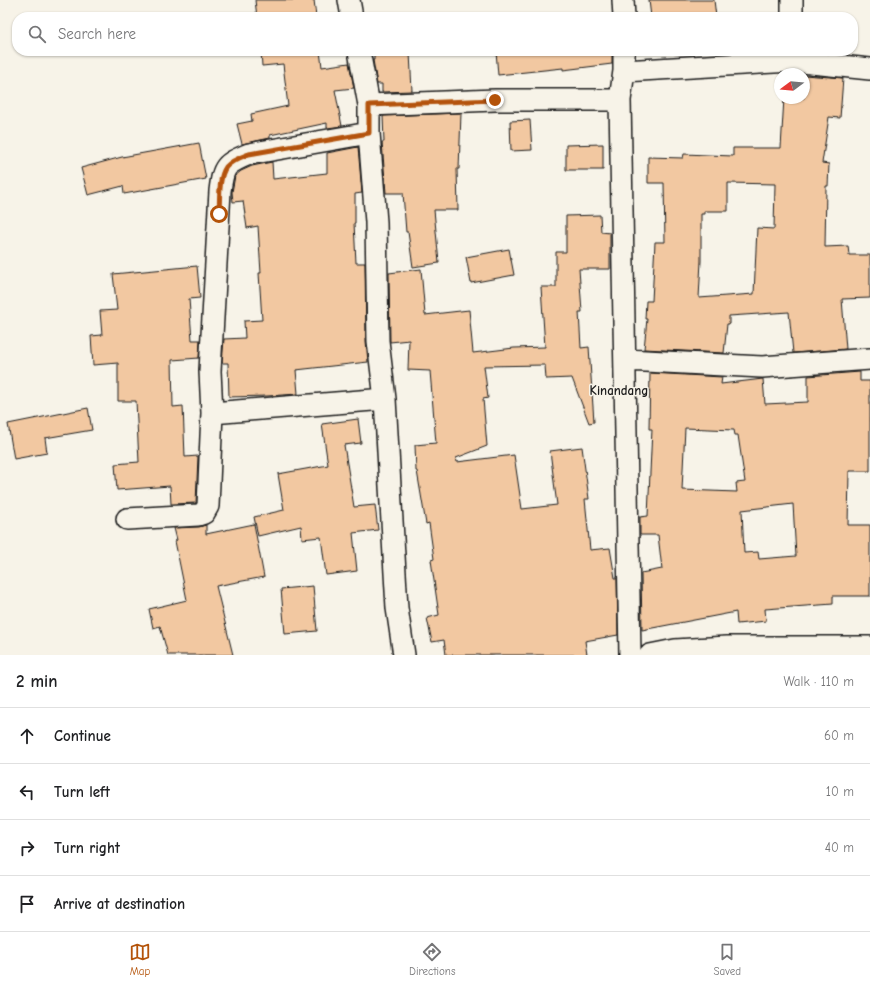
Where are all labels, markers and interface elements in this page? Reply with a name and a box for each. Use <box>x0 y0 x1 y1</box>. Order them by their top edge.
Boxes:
search box <box>12 12 858 56</box>
icon: search <box>26 23 48 45</box>
text: Search here <box>58 25 136 43</box>
north arrow <box>774 68 810 104</box>
route end <box>486 91 504 109</box>
route start <box>210 205 228 223</box>
district label: Kinandang <box>590 383 648 398</box>
text: 2 min <box>16 672 57 691</box>
text: Walk · 110 m <box>783 674 854 689</box>
icon: ahead <box>16 725 38 747</box>
text: Continue <box>54 727 111 745</box>
text: 60 m <box>824 728 854 743</box>
icon: left <box>16 781 38 803</box>
text: Turn left <box>54 783 110 801</box>
text: 10 m <box>826 784 854 799</box>
icon: right <box>16 837 38 859</box>
text: Turn right <box>54 839 120 857</box>
text: 40 m <box>825 840 854 855</box>
icon: arrive <box>16 893 38 915</box>
text: Arrive at destination <box>54 895 185 913</box>
tab: Map <box>129 941 151 978</box>
tab: Directions <box>409 941 456 978</box>
tab: Saved <box>714 941 741 978</box>

